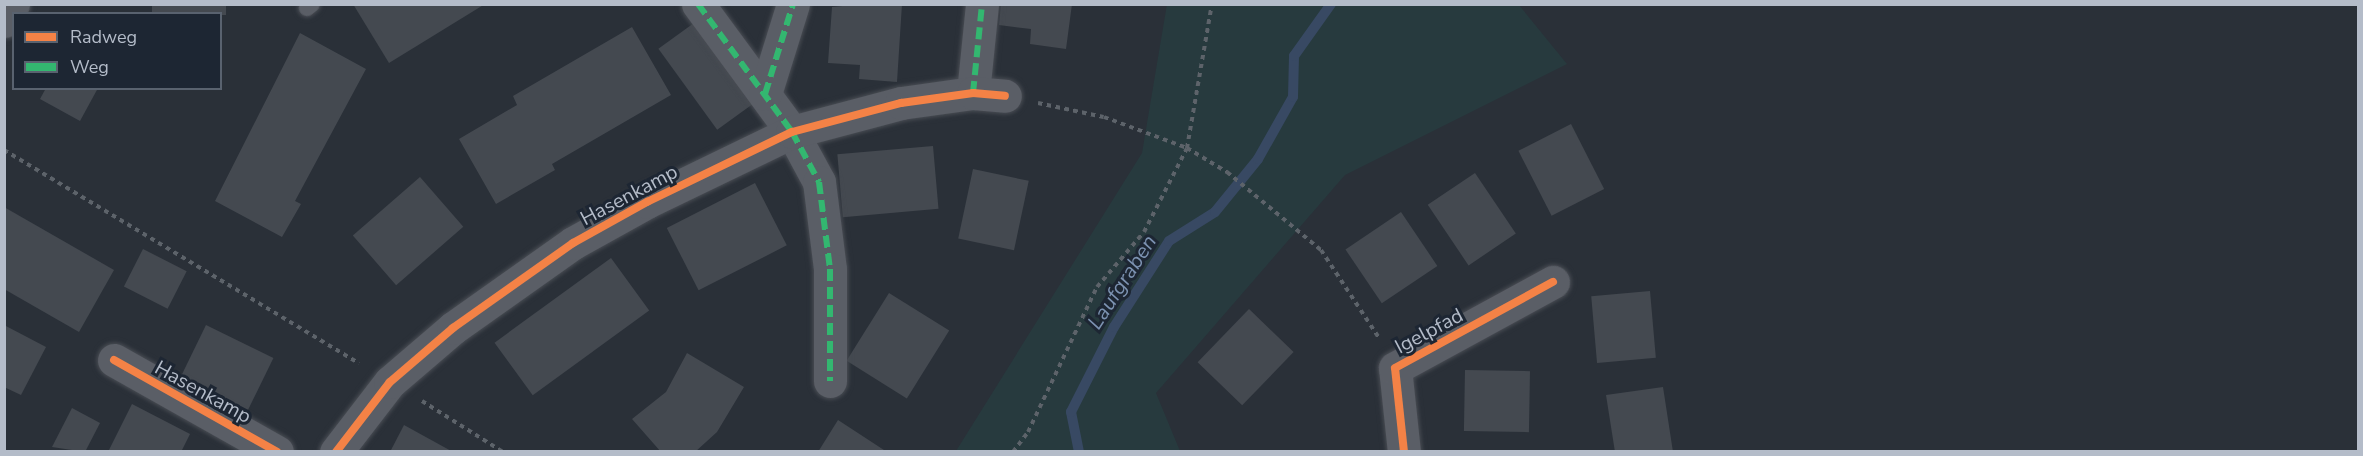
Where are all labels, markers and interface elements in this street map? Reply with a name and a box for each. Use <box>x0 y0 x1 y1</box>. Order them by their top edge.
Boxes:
legend <box>12 12 222 90</box>
text: Radweg <box>70 25 137 49</box>
text: Weg <box>70 55 109 79</box>
street label: Hasenkamp <box>576 159 682 231</box>
water label: Laufgraben <box>1082 230 1162 334</box>
street label: Igelpfad <box>1391 303 1467 359</box>
street label: Hasenkamp <box>151 356 255 428</box>

